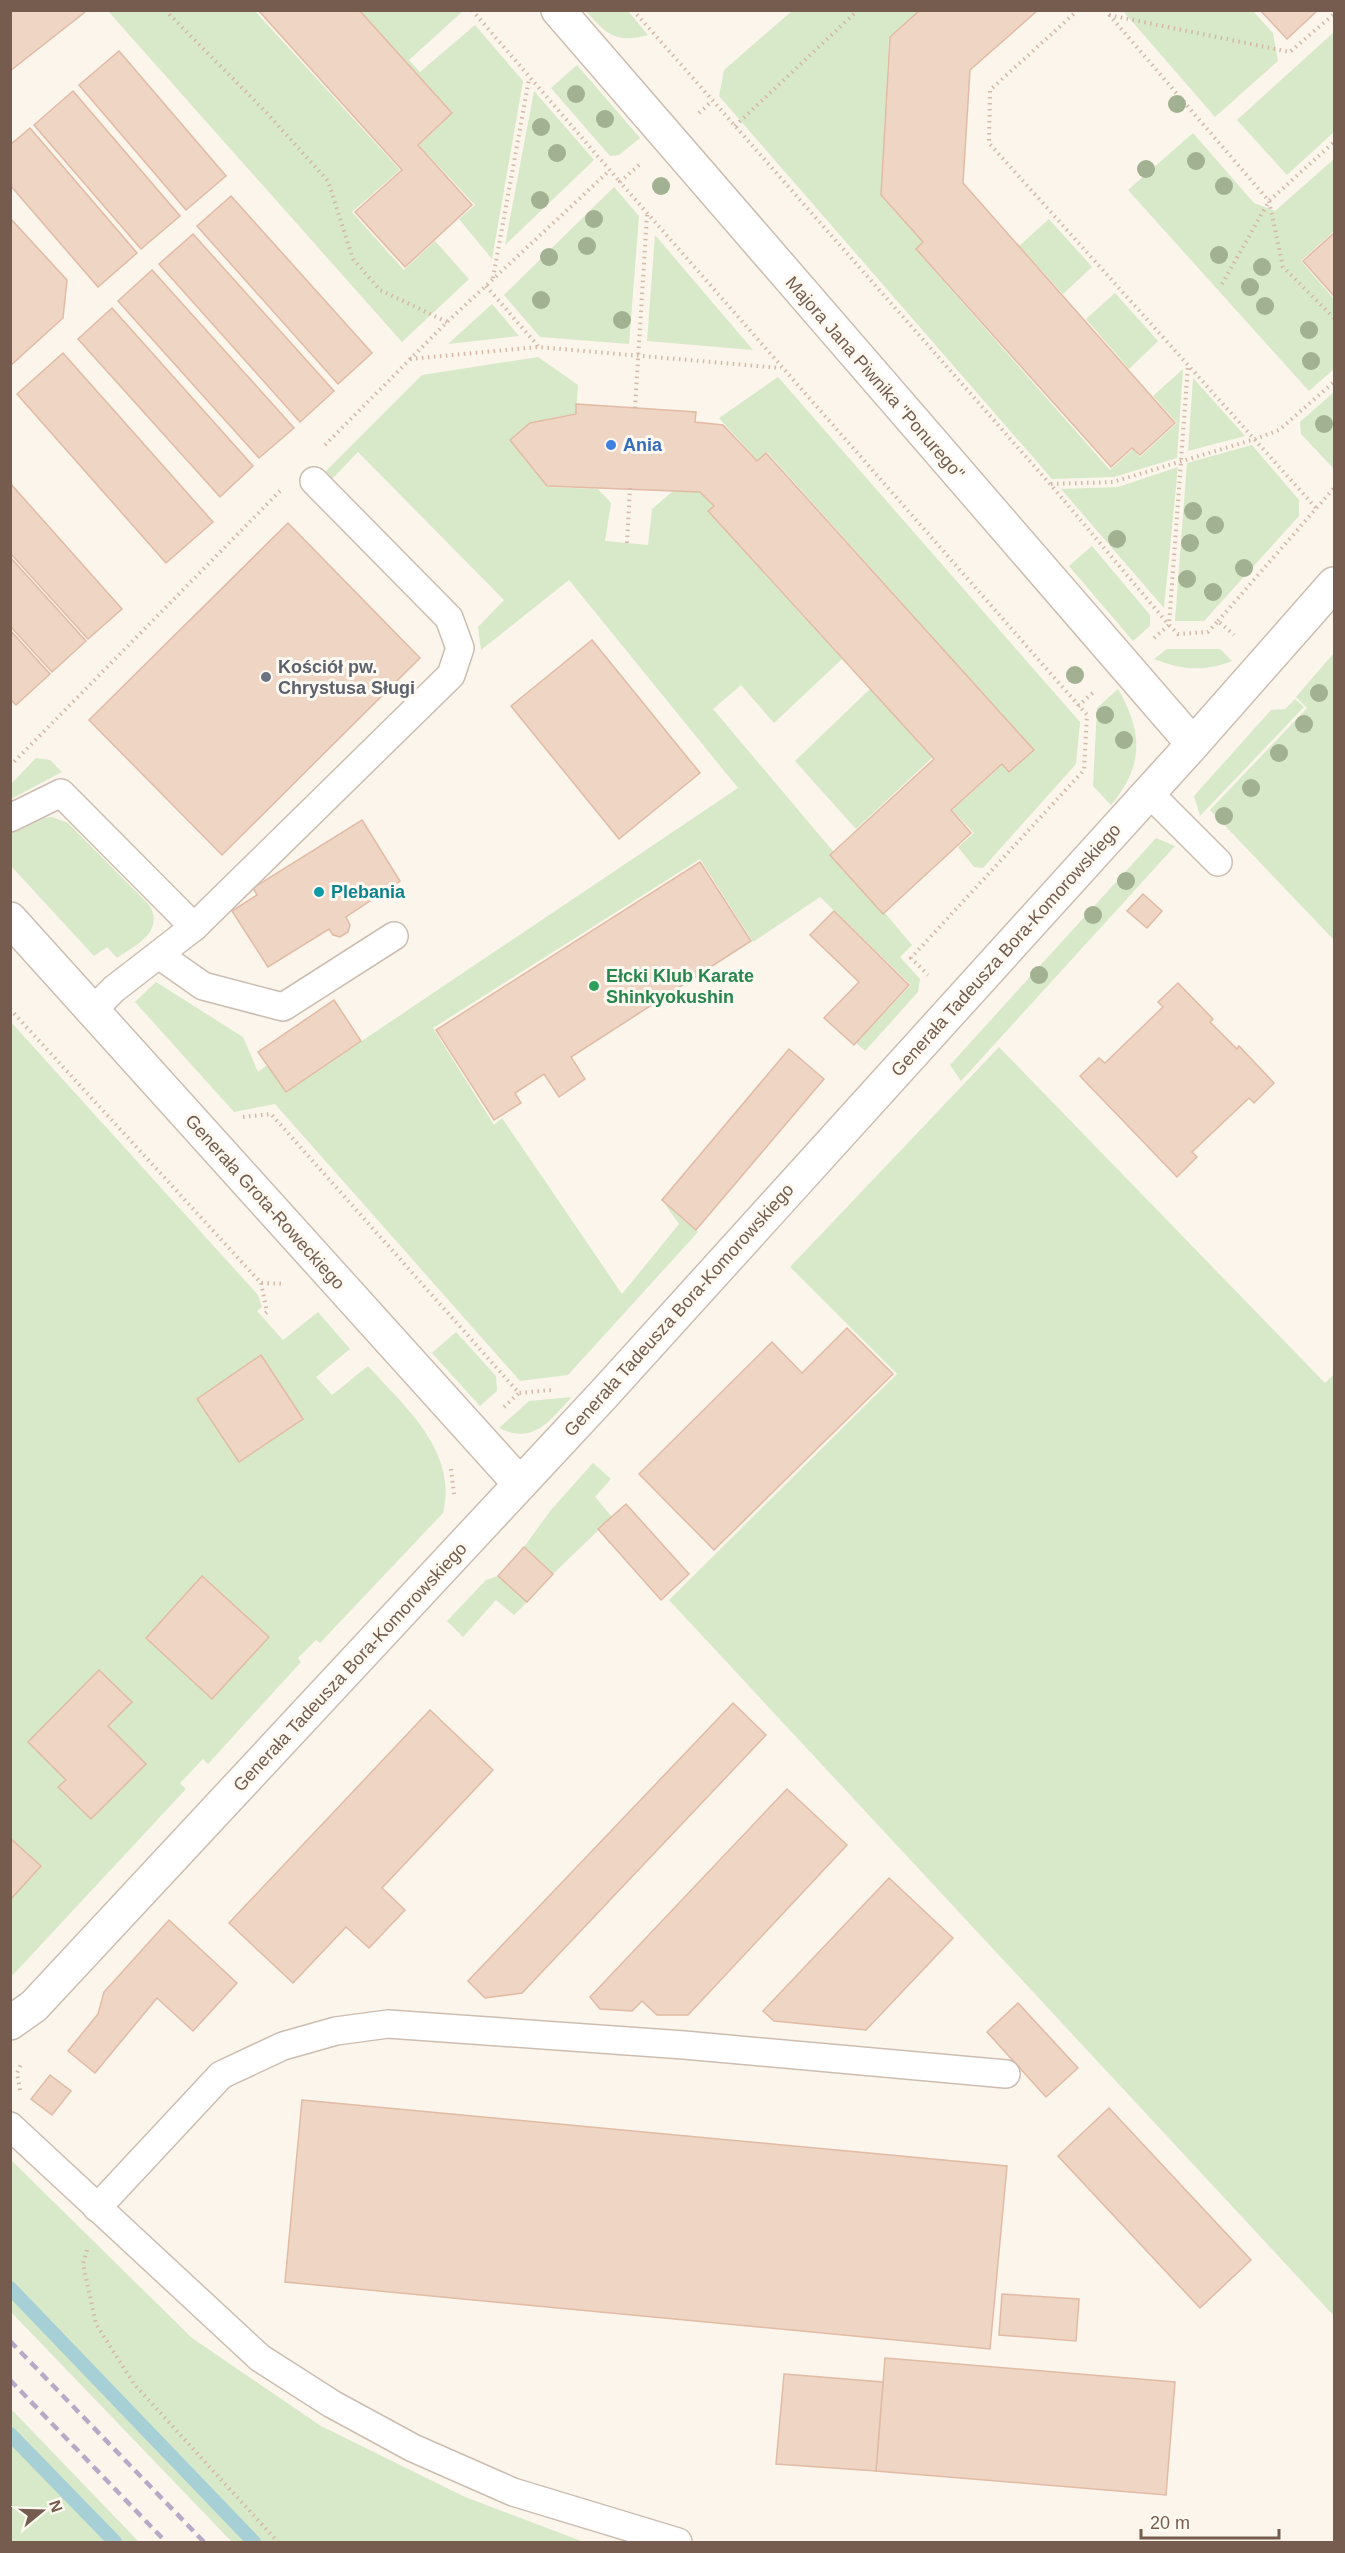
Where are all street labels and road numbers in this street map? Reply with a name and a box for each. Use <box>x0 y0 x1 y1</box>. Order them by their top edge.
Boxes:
street label: Majora Jana Piwnika "Ponurego" <box>782 273 968 483</box>
street label: Generała Tadeusza Bora-Komorowskiego <box>887 820 1125 1080</box>
street label: Generała Grota-Roweckiego <box>181 1111 349 1293</box>
street label: Generała Tadeusza Bora-Komorowskiego <box>560 1180 798 1440</box>
street label: Generała Tadeusza Bora-Komorowskiego <box>229 1538 471 1796</box>

